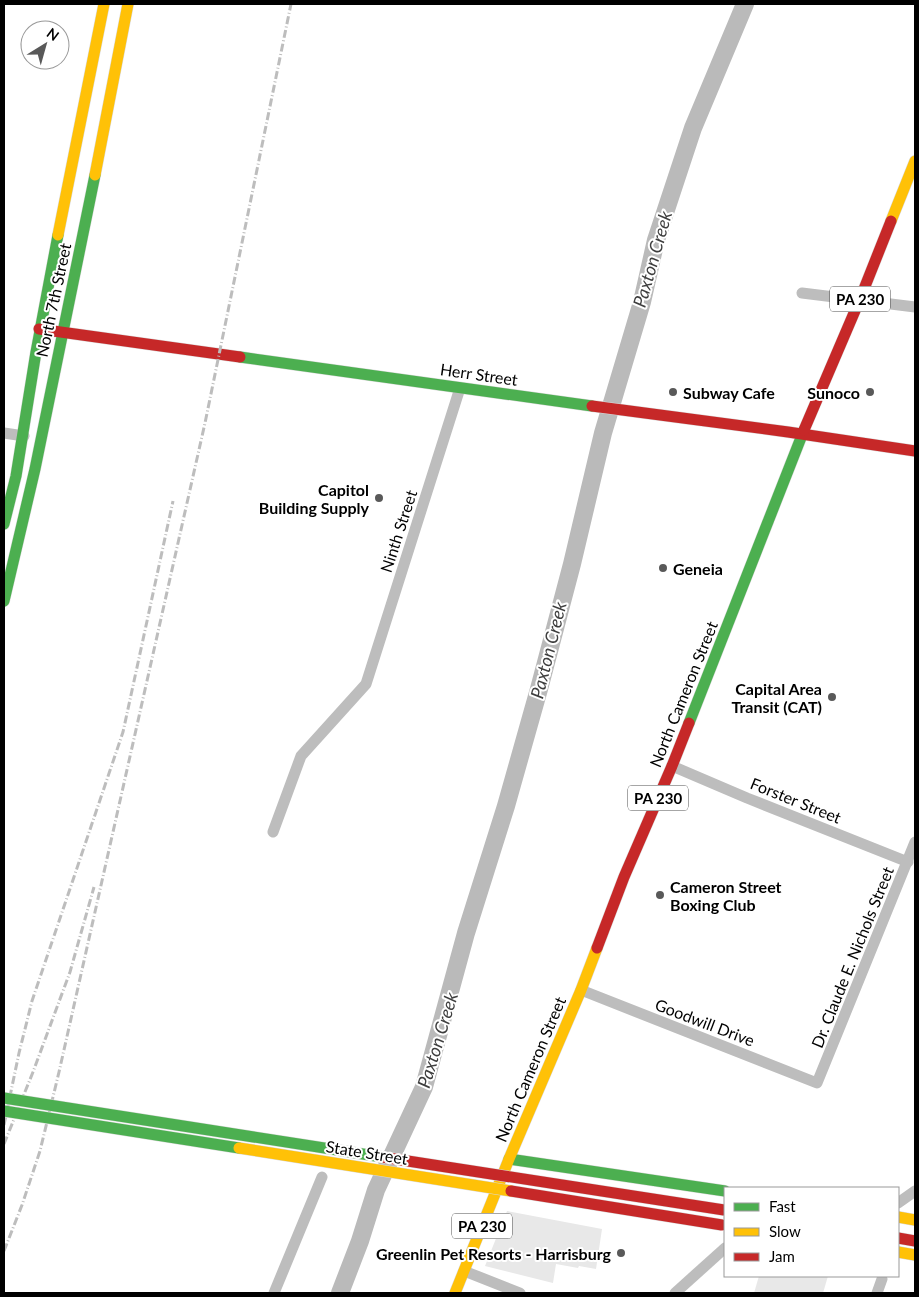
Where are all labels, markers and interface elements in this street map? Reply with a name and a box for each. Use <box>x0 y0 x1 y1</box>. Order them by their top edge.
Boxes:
north arrow <box>20 20 70 70</box>
text: N <box>44 24 63 44</box>
water label: Paxton Creek <box>628 208 676 310</box>
street label: North 7th Street <box>32 241 74 359</box>
road number: PA 230 <box>830 286 890 312</box>
street label: Herr Street <box>439 359 519 389</box>
place label: Subway Cafe <box>683 383 775 402</box>
place label: Sunoco <box>807 383 860 402</box>
marker: Subway Cafe <box>667 386 679 398</box>
marker: Sunoco <box>864 386 876 398</box>
place label: Capitol Building Supply <box>259 480 370 517</box>
street label: Ninth Street <box>376 487 420 575</box>
marker: Capitol Building Supply <box>373 492 385 504</box>
place label: Geneia <box>673 559 723 578</box>
marker: Geneia <box>657 562 669 574</box>
water label: Paxton Creek <box>525 599 571 701</box>
street label: North Cameron Street <box>645 618 721 770</box>
place label: Capital Area Transit (CAT) <box>731 679 822 716</box>
marker: Capital Area Transit (CAT) <box>826 691 838 703</box>
street label: Forster Street <box>748 773 844 827</box>
road number: PA 230 <box>628 786 688 810</box>
street label: Dr. Claude E. Nichols Street <box>807 863 897 1050</box>
place label: Cameron Street Boxing Club <box>670 877 782 914</box>
marker: Cameron Street Boxing Club <box>654 889 666 901</box>
water label: Paxton Creek <box>412 989 462 1091</box>
street label: North Cameron Street <box>491 993 569 1144</box>
street label: Goodwill Drive <box>653 994 757 1050</box>
street label: State Street <box>325 1136 409 1168</box>
legend <box>724 1187 899 1277</box>
text: Fast <box>769 1197 796 1215</box>
road number: PA 230 <box>452 1214 512 1238</box>
text: Slow <box>769 1222 801 1240</box>
place label: Greenlin Pet Resorts - Harrisburg <box>376 1244 612 1263</box>
marker: Greenlin Pet Resorts - Harrisburg <box>615 1247 627 1259</box>
text: Jam <box>769 1247 795 1265</box>

